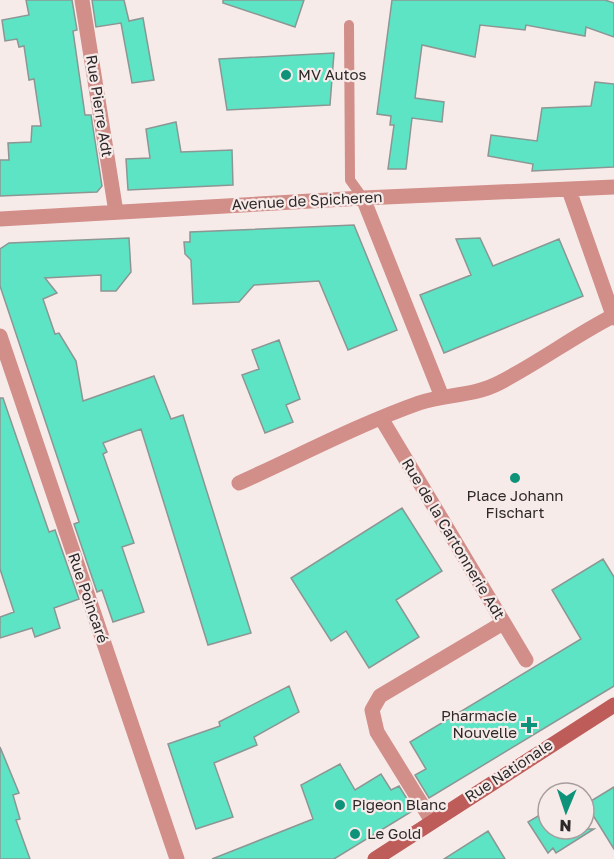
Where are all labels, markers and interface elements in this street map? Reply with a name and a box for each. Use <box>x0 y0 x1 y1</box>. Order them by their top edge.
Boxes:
street label: Rue Pierre Adt <box>83 54 117 158</box>
place label: MV Autos <box>298 65 367 83</box>
marker: MV Autos <box>279 68 293 82</box>
street label: Avenue de Spicheren <box>231 187 383 213</box>
street label: Rue de la Cartonnerie Adt <box>399 455 509 622</box>
marker: Place Johann Fischart <box>508 471 522 485</box>
place label: Place Johann Fischart <box>466 486 564 521</box>
street label: Rue Poincaré <box>65 550 113 646</box>
place label: Pharmacie Nouvelle <box>441 706 517 741</box>
marker: Pharmacie Nouvelle <box>522 718 536 732</box>
street label: Rue Nationale <box>461 735 556 805</box>
north arrow <box>536 781 596 841</box>
place label: Pigeon Blanc <box>352 795 446 813</box>
marker: Pigeon Blanc <box>333 798 347 812</box>
text: N <box>559 816 572 836</box>
place label: Le Gold <box>367 824 421 842</box>
marker: Le Gold <box>348 827 362 841</box>

